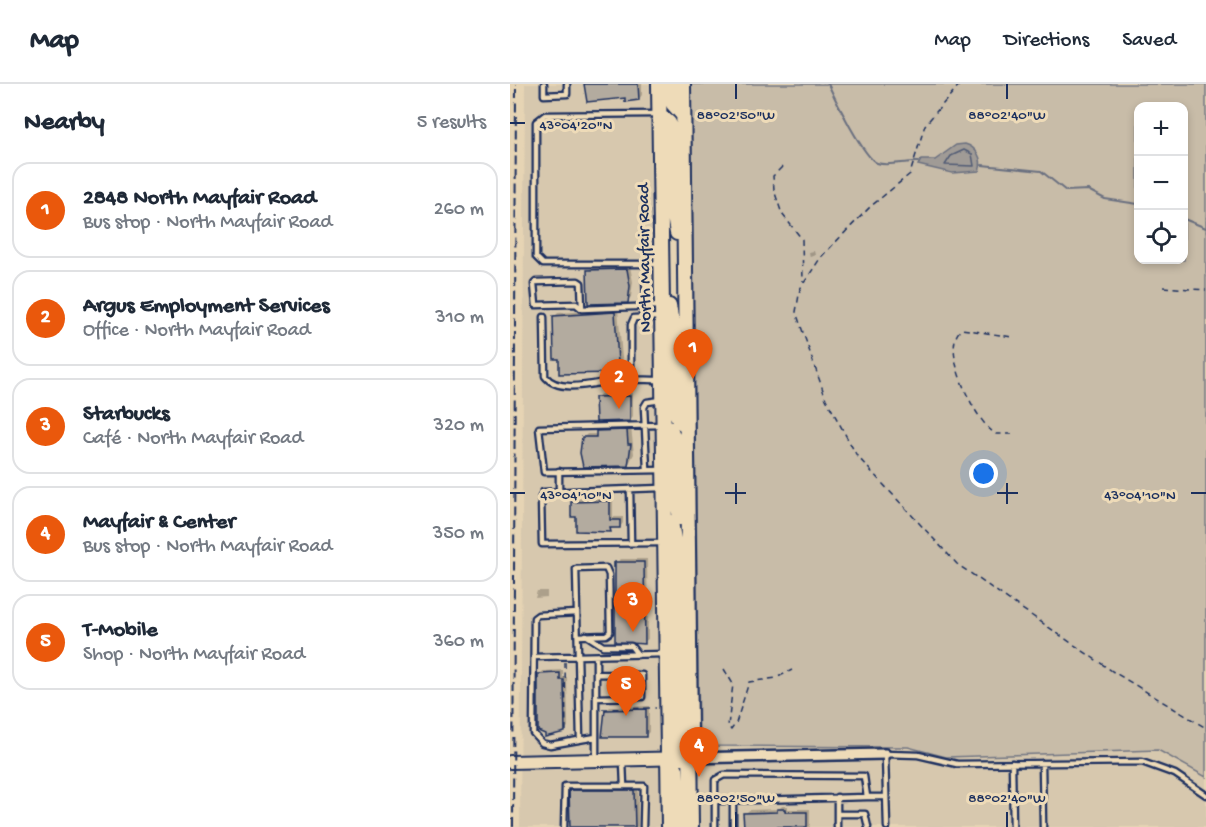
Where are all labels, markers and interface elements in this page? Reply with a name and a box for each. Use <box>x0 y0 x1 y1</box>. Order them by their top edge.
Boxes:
text: Map <box>30 25 79 58</box>
text: Map <box>934 29 971 54</box>
text: Directions <box>1004 29 1089 54</box>
text: Saved <box>1122 29 1176 54</box>
map controls <box>1134 102 1188 264</box>
button: + <box>1134 102 1188 156</box>
text: 88°02'50"W <box>697 107 775 125</box>
text: 88°02'40"W <box>968 107 1046 125</box>
text: Nearby <box>24 108 105 139</box>
text: 5 results <box>417 112 486 135</box>
text: 43°04'20"N <box>540 117 613 135</box>
button: − <box>1134 156 1188 210</box>
street label: North Mayfair Road <box>634 182 657 333</box>
text: 2848 North Mayfair Road <box>83 186 316 212</box>
text: 1 <box>41 199 50 222</box>
text: 260 m <box>434 199 484 222</box>
button: locate <box>1134 210 1188 264</box>
text: Bus stop · North Mayfair Road <box>83 212 332 235</box>
text: Argus Employment Services <box>83 294 330 320</box>
text: 2 <box>41 307 50 330</box>
text: 310 m <box>435 307 484 330</box>
text: Office · North Mayfair Road <box>83 320 311 343</box>
pin: 1 <box>674 330 712 379</box>
pin: 2 <box>600 360 638 409</box>
text: Starbucks <box>83 402 170 428</box>
text: 3 <box>40 415 51 438</box>
text: 320 m <box>434 415 484 438</box>
text: Café · North Mayfair Road <box>83 428 303 451</box>
your location <box>969 459 998 488</box>
text: 43°04'10"N <box>540 487 612 505</box>
text: 43°04'10"N <box>1104 487 1176 505</box>
text: Mayfair & Center <box>83 510 235 536</box>
text: 4 <box>41 523 50 546</box>
text: 350 m <box>433 523 484 546</box>
text: Bus stop · North Mayfair Road <box>83 536 332 559</box>
pin: 3 <box>614 582 652 632</box>
text: T-Mobile <box>83 618 158 644</box>
text: 5 <box>40 631 51 654</box>
text: 360 m <box>433 631 484 654</box>
text: Shop · North Mayfair Road <box>83 644 305 667</box>
pin: 5 <box>606 666 646 716</box>
pin: 4 <box>680 728 718 777</box>
text: 88°02'50"W <box>697 790 775 808</box>
text: 88°02'40"W <box>968 790 1046 808</box>

